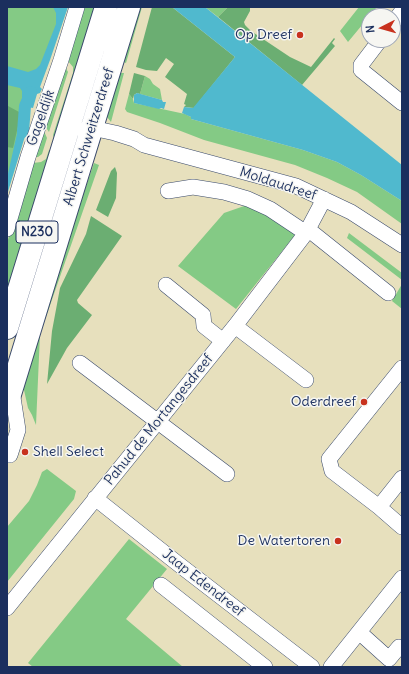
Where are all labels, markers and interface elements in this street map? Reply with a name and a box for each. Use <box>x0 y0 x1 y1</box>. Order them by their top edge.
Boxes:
north arrow <box>361 8 401 48</box>
text: N <box>363 25 377 34</box>
place label: Op Dreef <box>235 27 292 43</box>
marker: Op Dreef <box>295 30 305 40</box>
street label: Albert Schweitzerdreef <box>60 66 118 208</box>
street label: Gageldijk <box>24 88 58 148</box>
street label: Moldaudreef <box>237 164 319 204</box>
road number: N230 <box>16 221 58 243</box>
street label: Pahud de Mortangesdreef <box>101 351 217 489</box>
place label: Oderdreef <box>291 394 356 410</box>
marker: Oderdreef <box>359 397 369 407</box>
place label: Shell Select <box>33 444 104 460</box>
marker: Shell Select <box>20 447 30 457</box>
place label: De Watertoren <box>238 533 330 549</box>
marker: De Watertoren <box>333 536 343 546</box>
street label: Jaap Edendreef <box>159 546 247 620</box>

